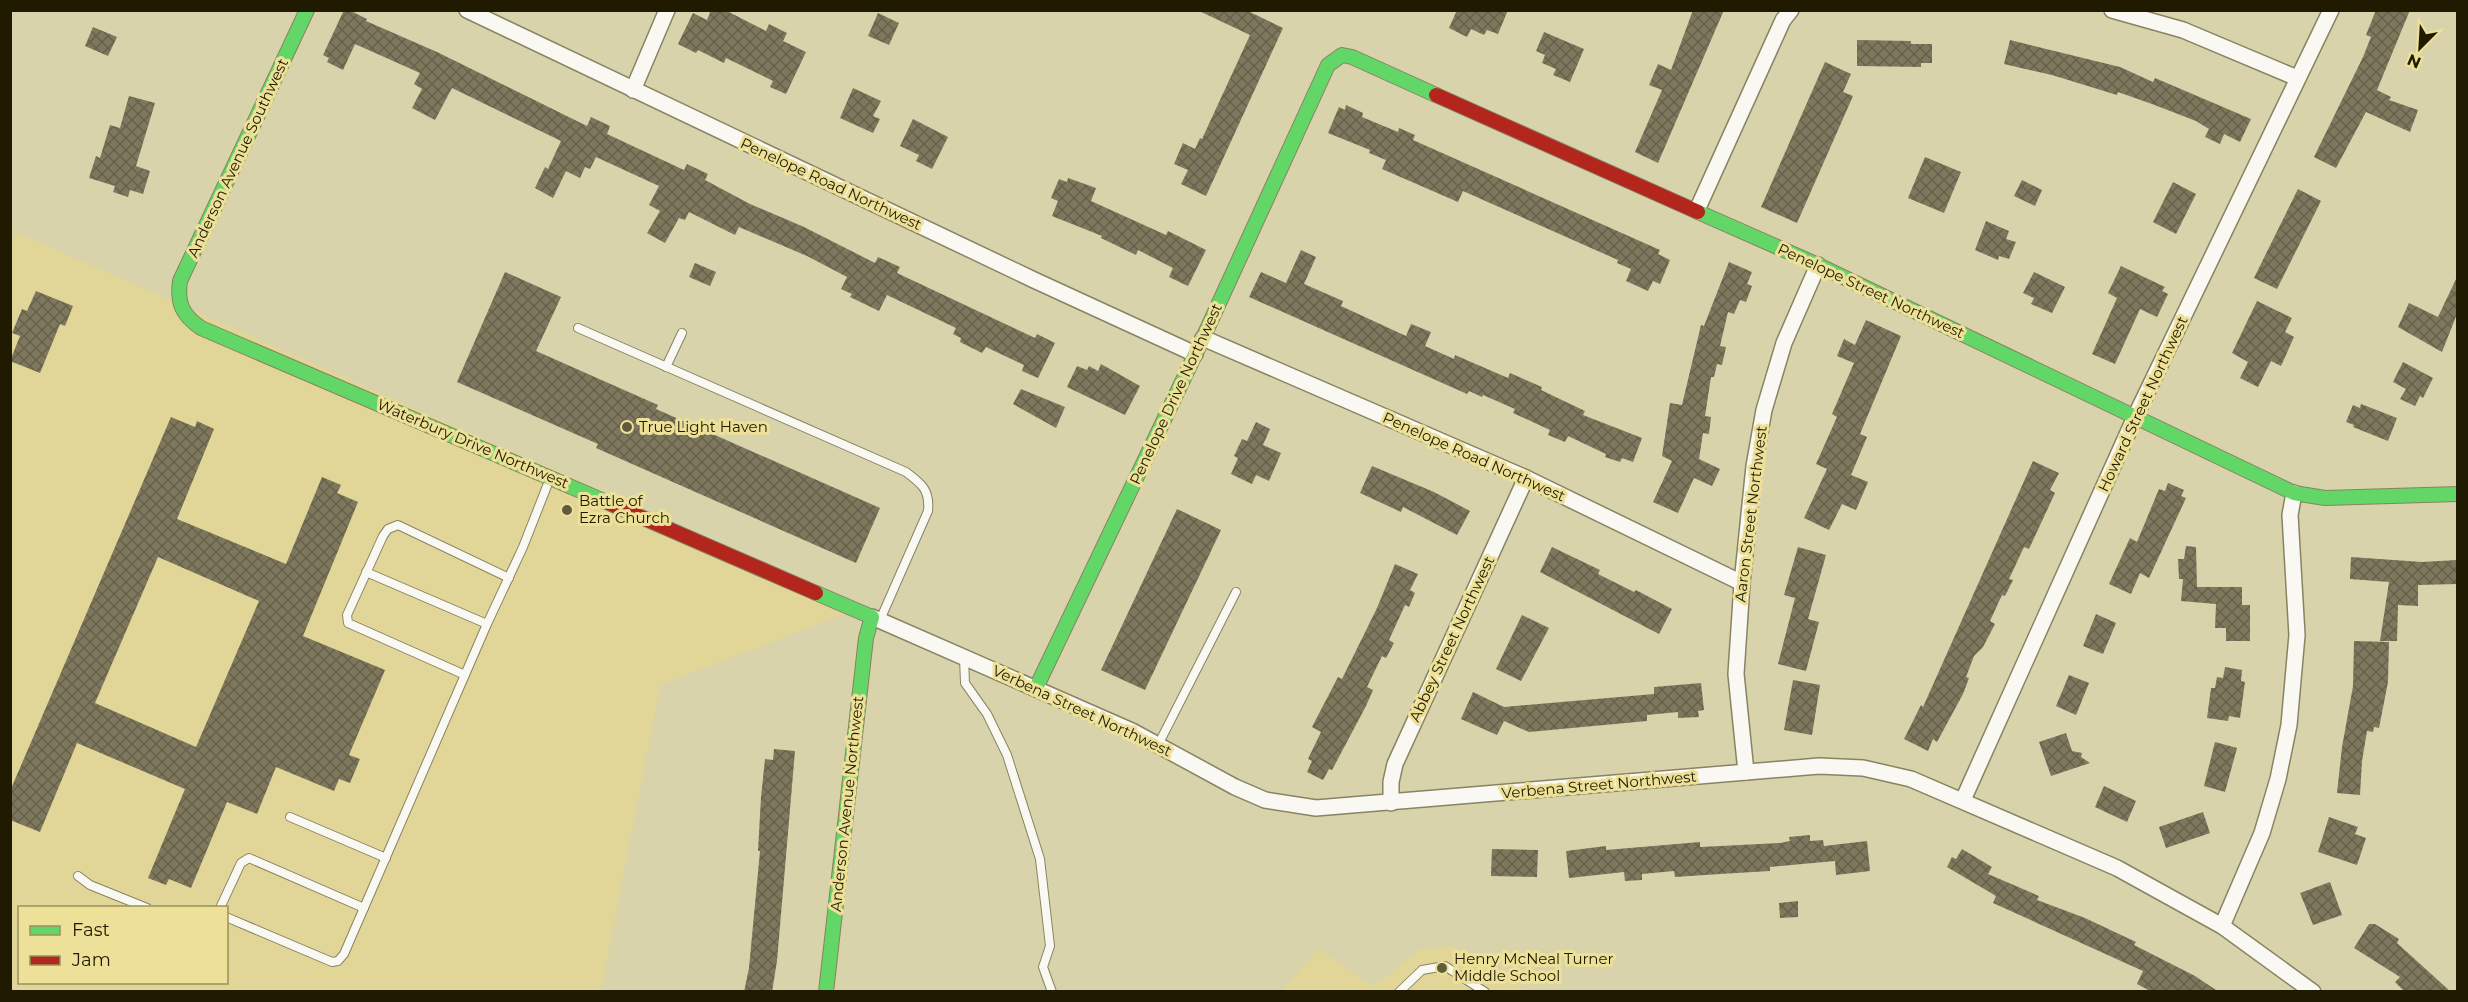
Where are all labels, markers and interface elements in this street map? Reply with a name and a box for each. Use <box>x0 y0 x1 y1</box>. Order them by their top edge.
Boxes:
north arrow <box>2390 18 2450 78</box>
text: N <box>2404 50 2424 73</box>
street label: Anderson Avenue Southwest <box>183 55 292 260</box>
street label: Penelope Road Northwest <box>738 133 925 234</box>
street label: Penelope Street Northwest <box>1775 239 1968 342</box>
street label: Penelope Drive Northwest <box>1125 300 1226 488</box>
street label: Howard Street Northwest <box>2093 313 2192 495</box>
street label: Waterbury Drive Northwest <box>375 394 572 493</box>
street label: Penelope Road Northwest <box>1380 408 1568 505</box>
place label: True Light Haven <box>639 417 768 436</box>
marker: True Light Haven <box>620 420 634 434</box>
street label: Aaron Street Northwest <box>1730 425 1771 603</box>
place label: Battle of Ezra Church <box>579 491 670 527</box>
marker: Battle of Ezra Church <box>560 503 574 517</box>
street label: Abbey Street Northwest <box>1405 553 1498 725</box>
street label: Verbena Street Northwest <box>990 661 1175 760</box>
street label: Anderson Avenue Northwest <box>826 695 867 913</box>
street label: Verbena Street Northwest <box>1501 767 1697 802</box>
legend <box>18 906 228 984</box>
text: Fast <box>72 919 110 941</box>
text: Jam <box>71 949 111 971</box>
place label: Henry McNeal Turner Middle School <box>1454 949 1614 985</box>
marker: Henry McNeal Turner Middle School <box>1435 961 1449 975</box>

